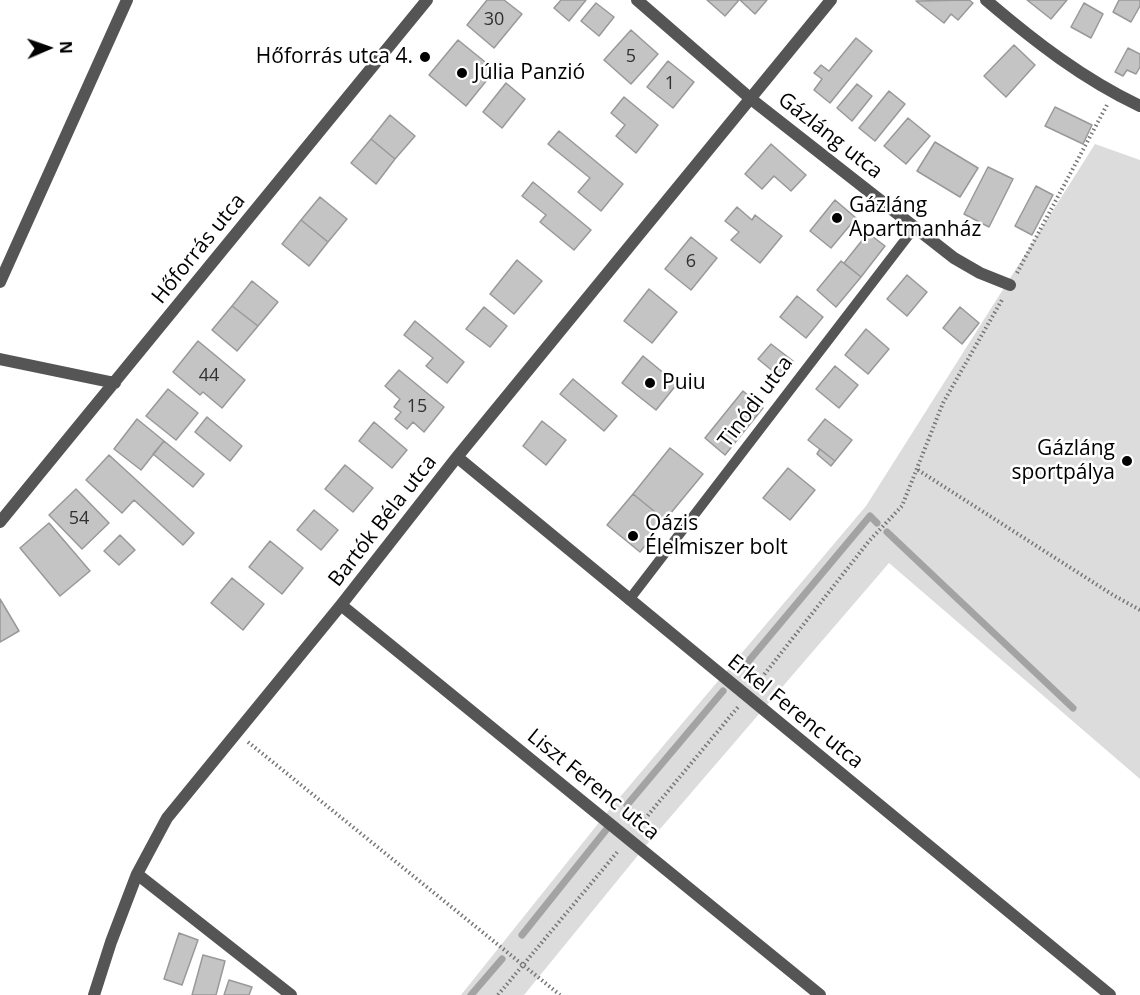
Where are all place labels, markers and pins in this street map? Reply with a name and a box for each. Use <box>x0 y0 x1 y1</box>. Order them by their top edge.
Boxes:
place label: Hőforrás utca 4. <box>256 44 413 70</box>
marker: Hőforrás utca 4. <box>418 50 432 64</box>
place label: Júlia Panzió <box>474 60 585 86</box>
marker: Júlia Panzió <box>455 66 469 80</box>
place label: Gázláng Apartmanház <box>849 193 981 243</box>
marker: Gázláng Apartmanház <box>830 211 844 225</box>
place label: Puiu <box>662 370 706 396</box>
marker: Puiu <box>643 376 657 390</box>
place label: Gázláng sportpálya <box>1011 436 1115 486</box>
marker: Gázláng sportpálya <box>1120 454 1134 468</box>
place label: Oázis Élelmiszer bolt <box>645 511 788 561</box>
marker: Oázis Élelmiszer bolt <box>626 529 640 543</box>

